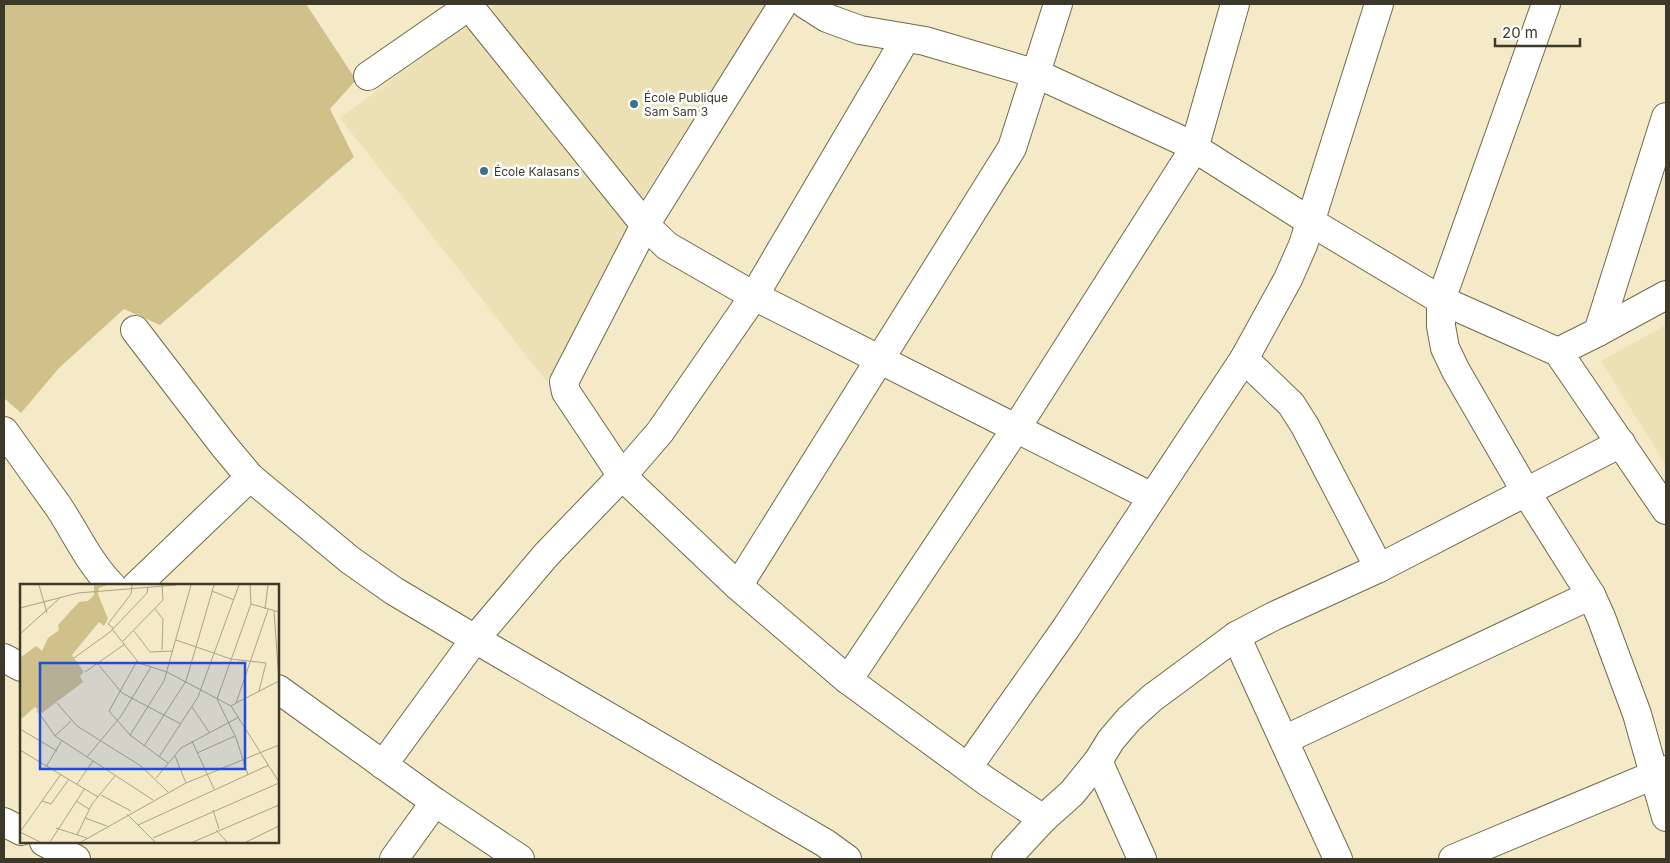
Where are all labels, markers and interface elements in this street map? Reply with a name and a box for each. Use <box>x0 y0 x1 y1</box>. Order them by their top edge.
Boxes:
scale bar <box>1495 15 1580 47</box>
text: 20 m <box>1502 23 1538 42</box>
place label: École Publique Sam Sam 3 <box>644 90 728 119</box>
marker: École Publique Sam Sam 3 <box>628 98 640 110</box>
place label: École Kalasans <box>494 164 579 179</box>
marker: École Kalasans <box>478 165 490 177</box>
inset map <box>20 584 279 843</box>

